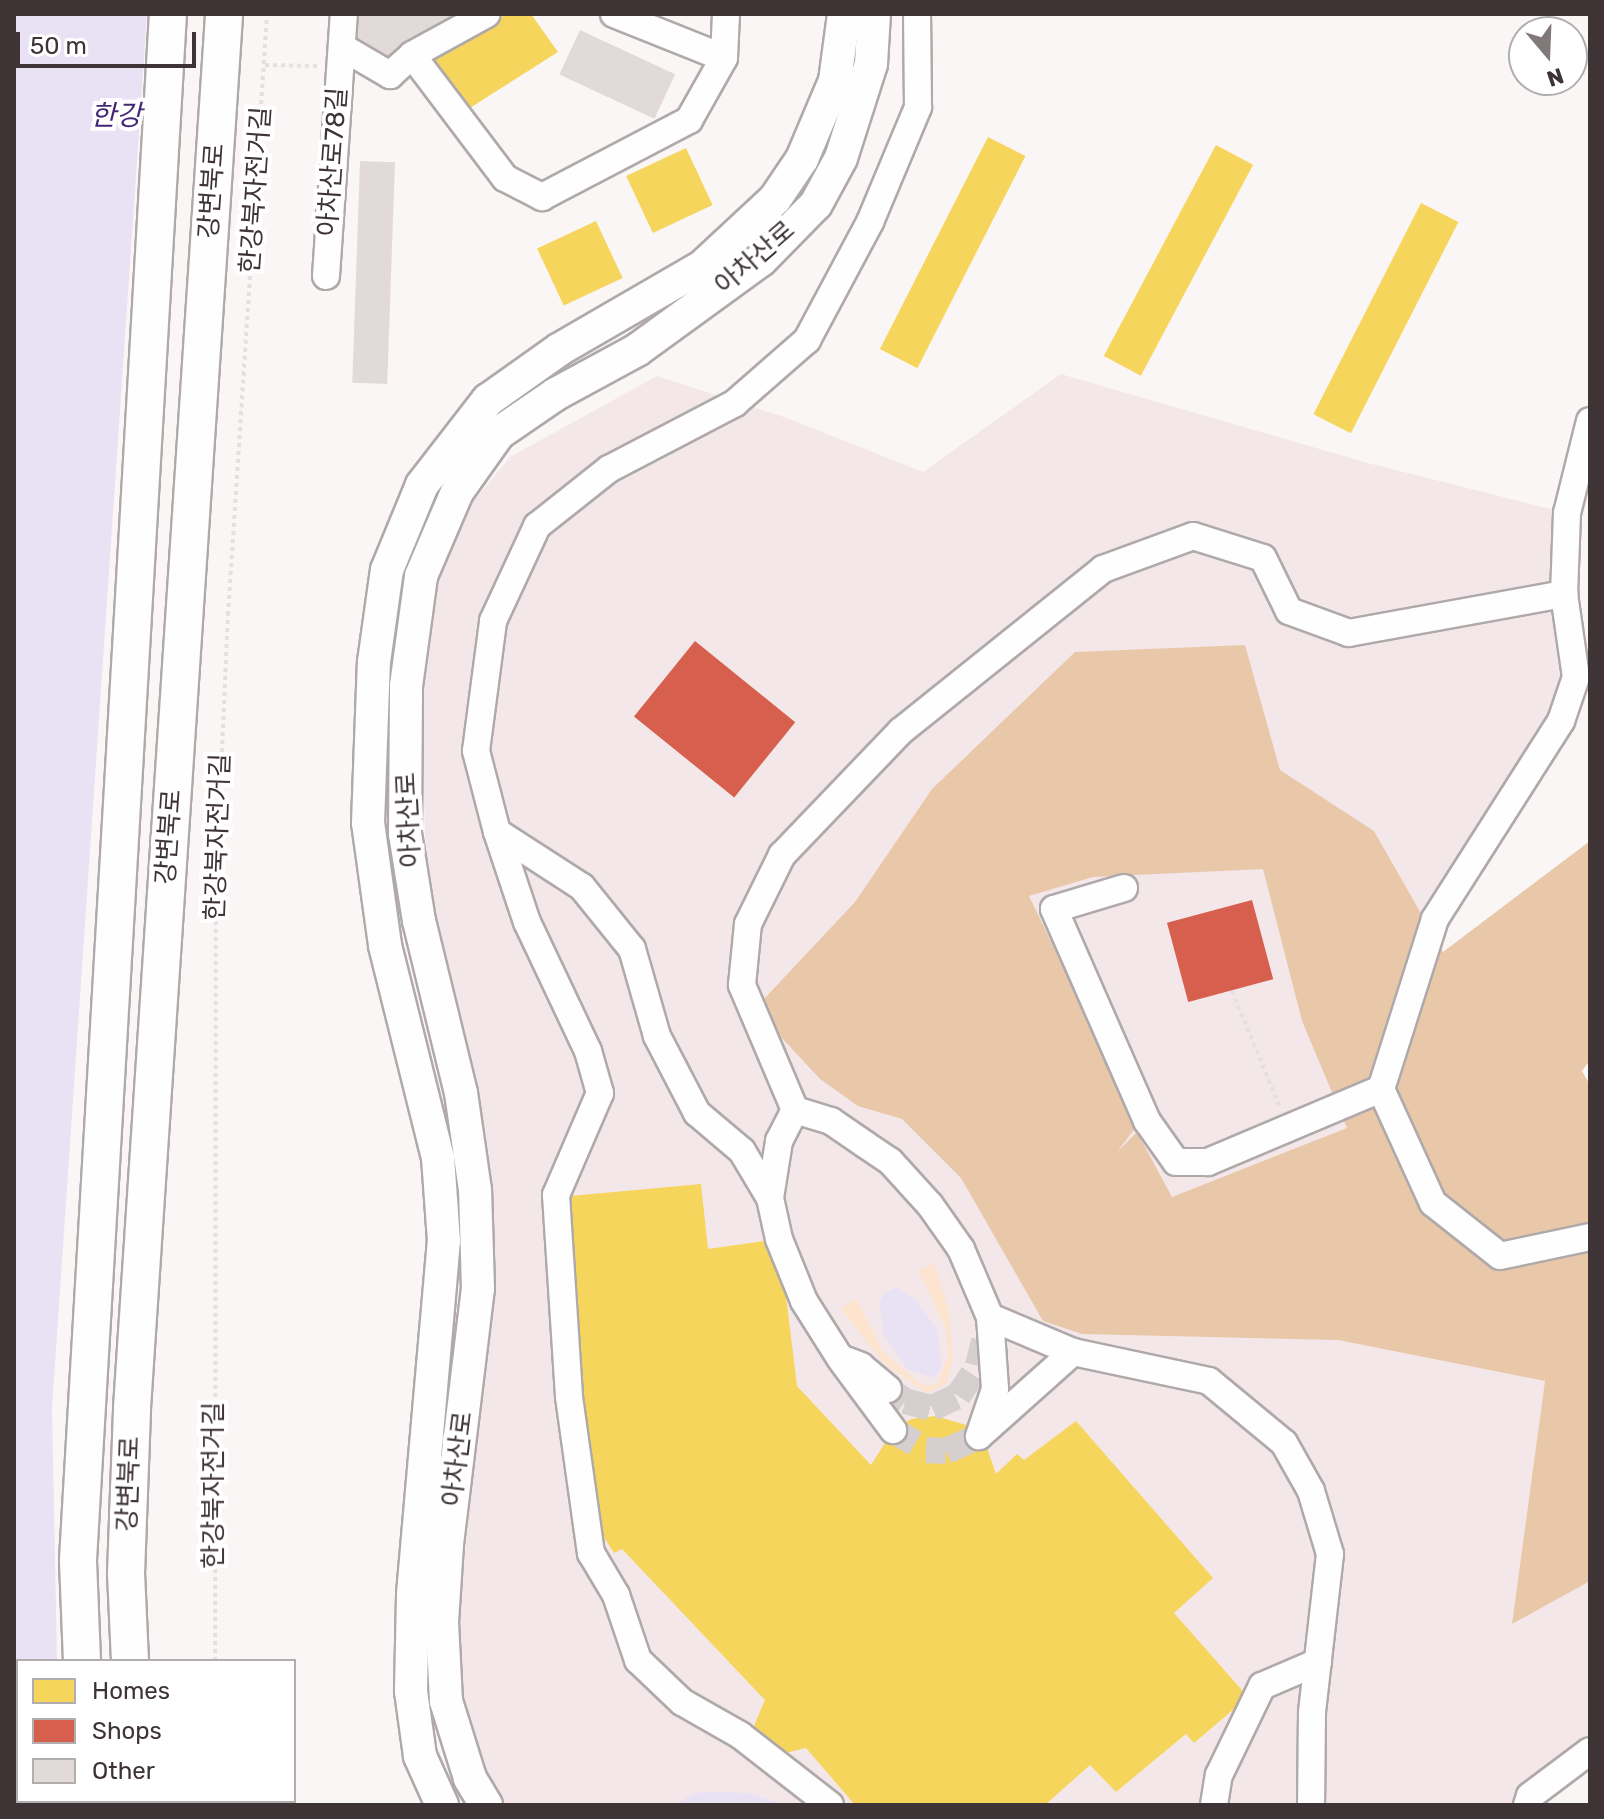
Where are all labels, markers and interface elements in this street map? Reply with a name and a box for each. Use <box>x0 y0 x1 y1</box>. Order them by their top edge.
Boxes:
scale bar <box>20 16 200 66</box>
north arrow <box>1508 16 1588 96</box>
text: 50 m <box>30 32 87 60</box>
text: N <box>1543 62 1567 93</box>
street label: 아차산로78길 <box>312 86 354 238</box>
water label: 한강 <box>90 99 142 133</box>
street label: 한강북자전거길 <box>235 105 277 275</box>
street label: 강변북로 <box>193 142 231 240</box>
street label: 아차산로 <box>709 215 801 301</box>
street label: 한강북자전거길 <box>199 753 237 921</box>
street label: 아차산로 <box>391 771 427 869</box>
street label: 강변북로 <box>150 788 188 886</box>
street label: 한강북자전거길 <box>198 1401 230 1569</box>
street label: 아차산로 <box>437 1410 479 1508</box>
street label: 강변북로 <box>112 1436 146 1532</box>
legend <box>16 1659 296 1803</box>
text: Homes <box>92 1677 170 1705</box>
text: Shops <box>92 1717 162 1745</box>
text: Other <box>92 1757 155 1785</box>

